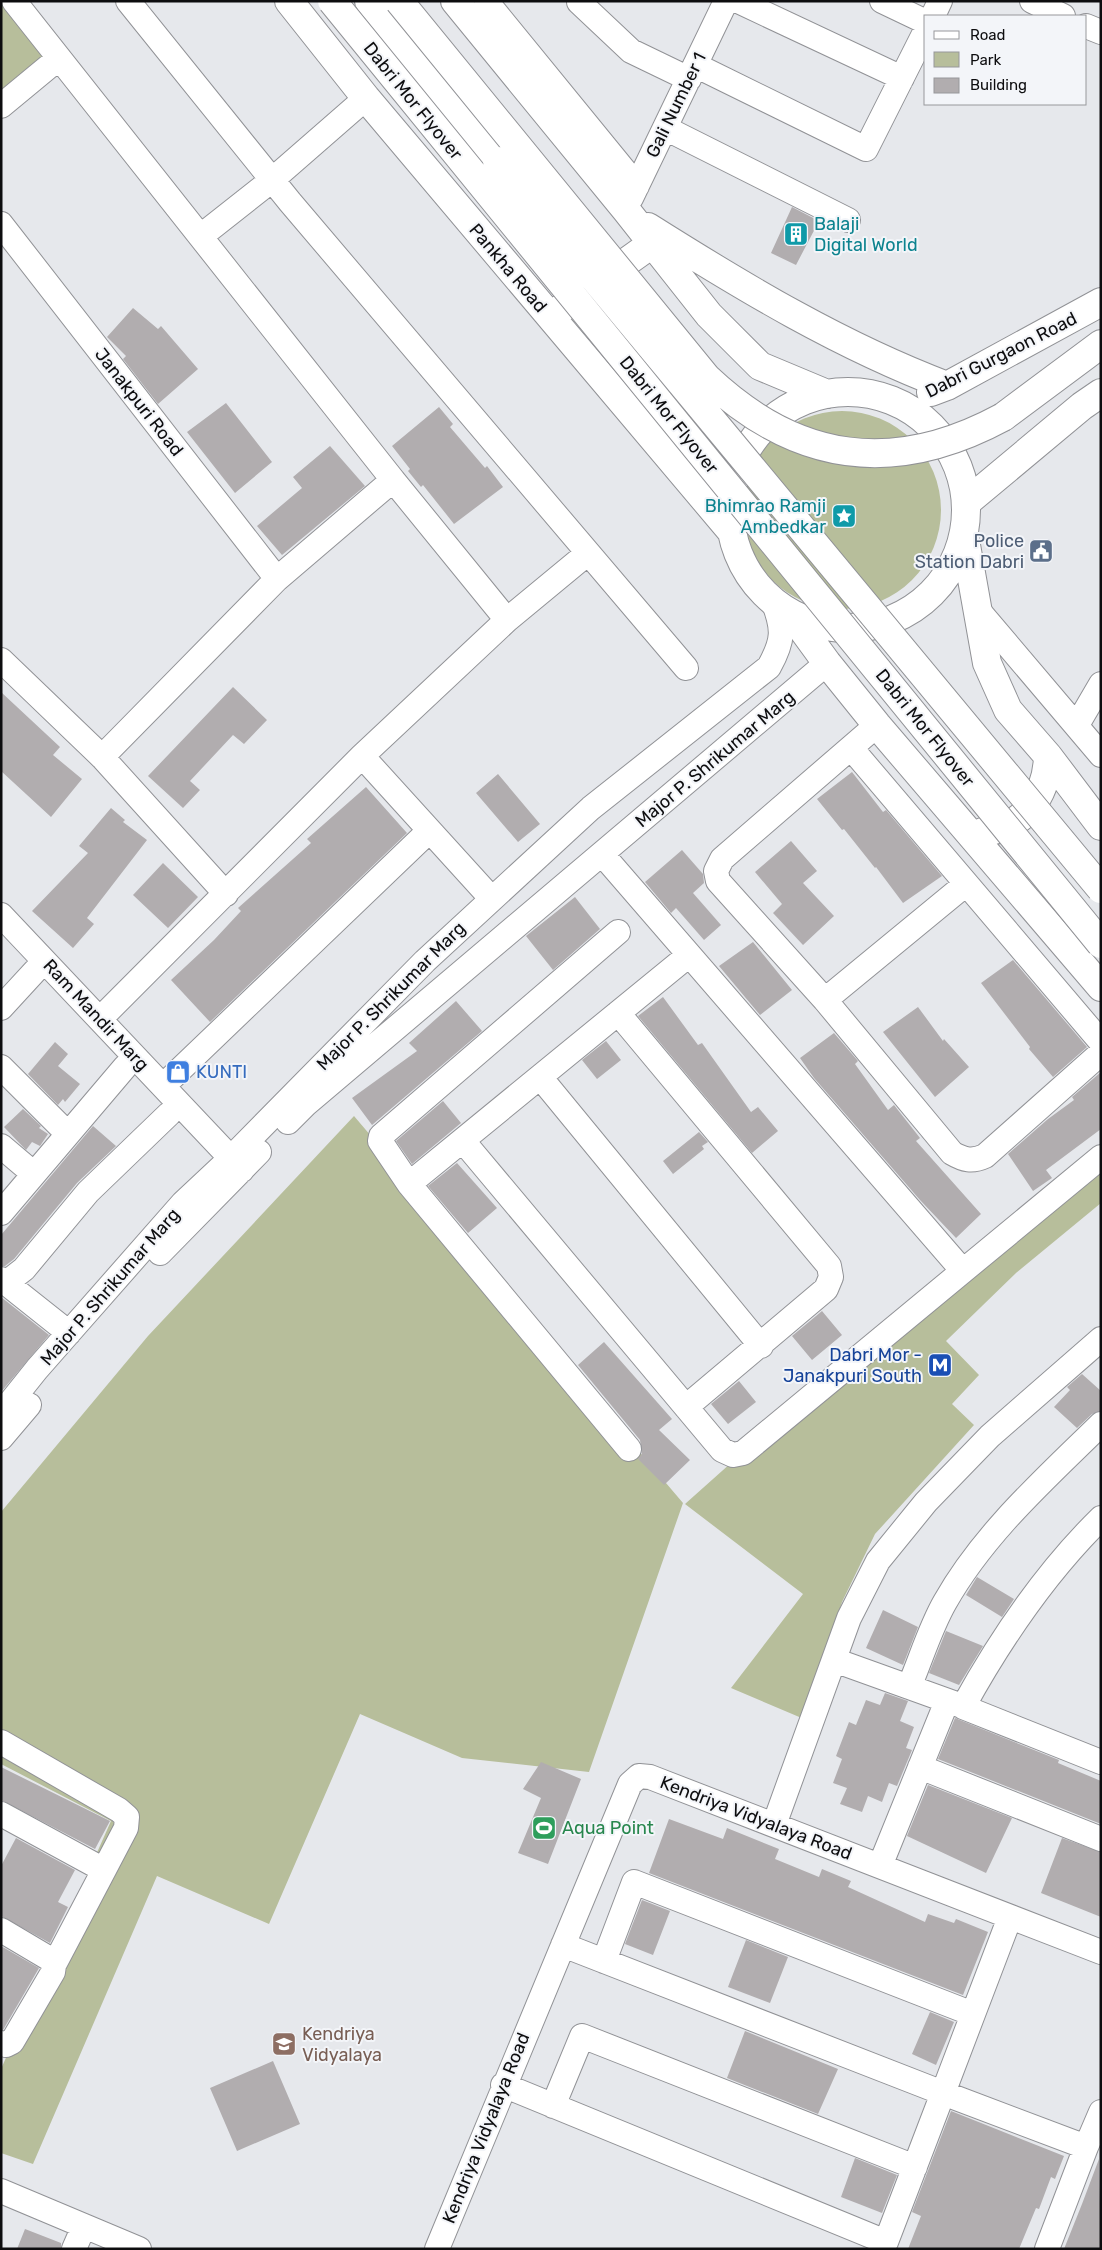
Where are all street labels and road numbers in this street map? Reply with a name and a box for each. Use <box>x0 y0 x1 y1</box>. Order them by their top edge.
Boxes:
street label: Dabri Mor Flyover <box>359 38 467 164</box>
street label: Gali Number 1 <box>641 49 711 161</box>
street label: Pankha Road <box>464 219 552 317</box>
street label: Dabri Gurgaon Road <box>921 307 1081 403</box>
street label: Janakpuri Road <box>90 344 188 460</box>
street label: Dabri Mor Flyover <box>615 352 723 478</box>
street label: Dabri Mor Flyover <box>871 665 979 791</box>
street label: Major P. Shrikumar Marg <box>631 686 799 832</box>
street label: Major P. Shrikumar Marg <box>312 917 470 1075</box>
street label: Ram Mandir Marg <box>39 955 153 1075</box>
street label: Major P. Shrikumar Marg <box>36 1204 184 1370</box>
street label: Kendriya Vidyalaya Road <box>657 1771 855 1865</box>
street label: Kendriya Vidyalaya Road <box>438 2029 534 2227</box>

